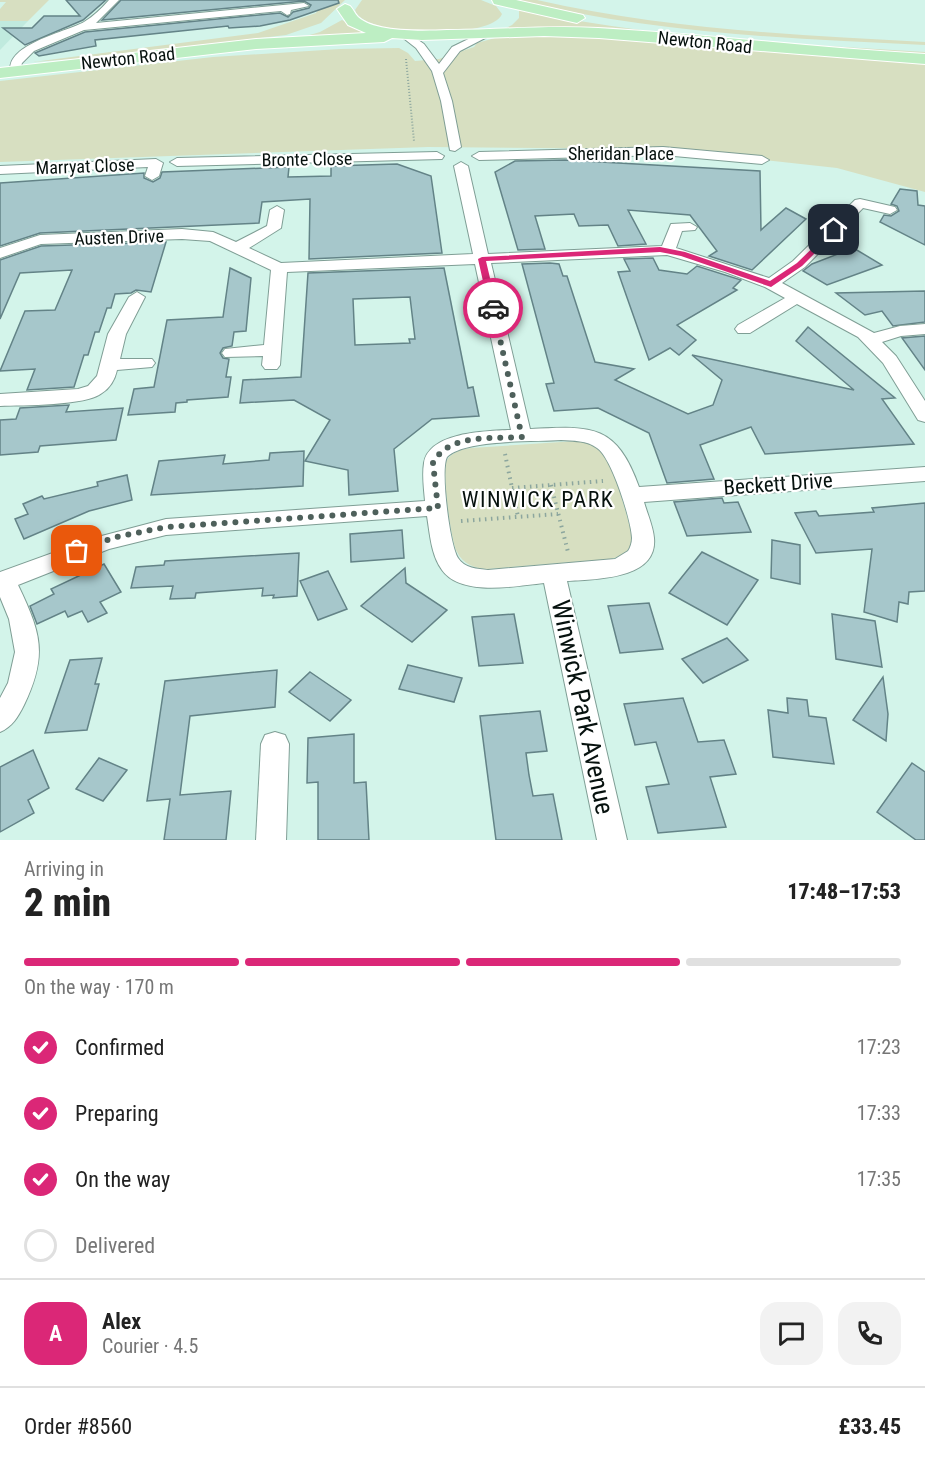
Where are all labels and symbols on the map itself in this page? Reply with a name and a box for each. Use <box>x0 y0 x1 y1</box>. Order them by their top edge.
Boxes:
street label: Newton Road <box>657 27 753 57</box>
street label: Newton Road <box>80 43 176 73</box>
street label: Sheridan Place <box>568 143 674 164</box>
street label: Bronte Close <box>261 148 353 170</box>
street label: Marryat Close <box>35 154 135 178</box>
pin <box>808 204 859 255</box>
street label: Austen Drive <box>74 225 164 249</box>
courier <box>463 278 523 338</box>
street label: Beckett Drive <box>723 468 833 500</box>
district label: WINWICK PARK <box>462 487 614 512</box>
pin <box>51 525 102 576</box>
street label: Winwick Park Avenue <box>546 597 620 817</box>

